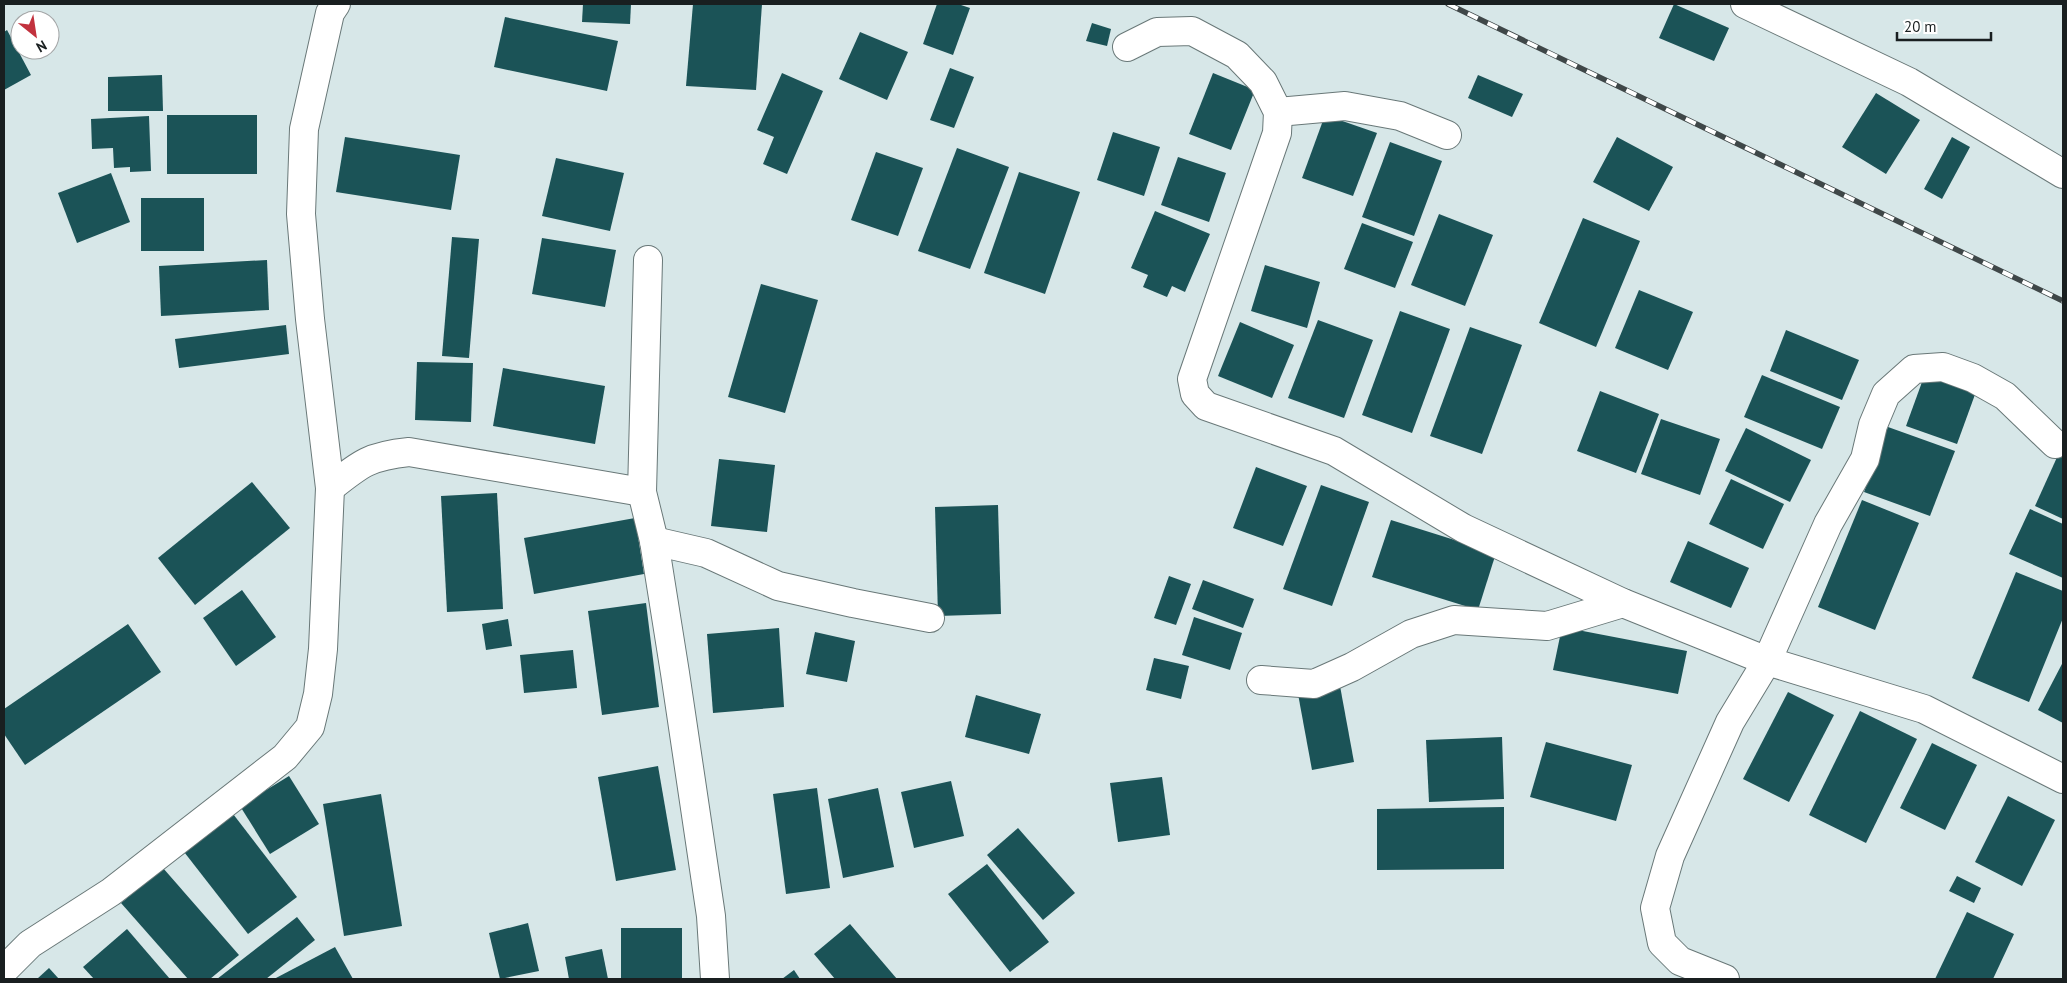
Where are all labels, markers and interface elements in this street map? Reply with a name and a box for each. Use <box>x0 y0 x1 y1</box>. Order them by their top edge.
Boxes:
north arrow <box>10 10 60 60</box>
scale bar <box>1897 10 1991 42</box>
text: 20 m <box>1904 17 1937 36</box>
text: N <box>33 36 50 56</box>

